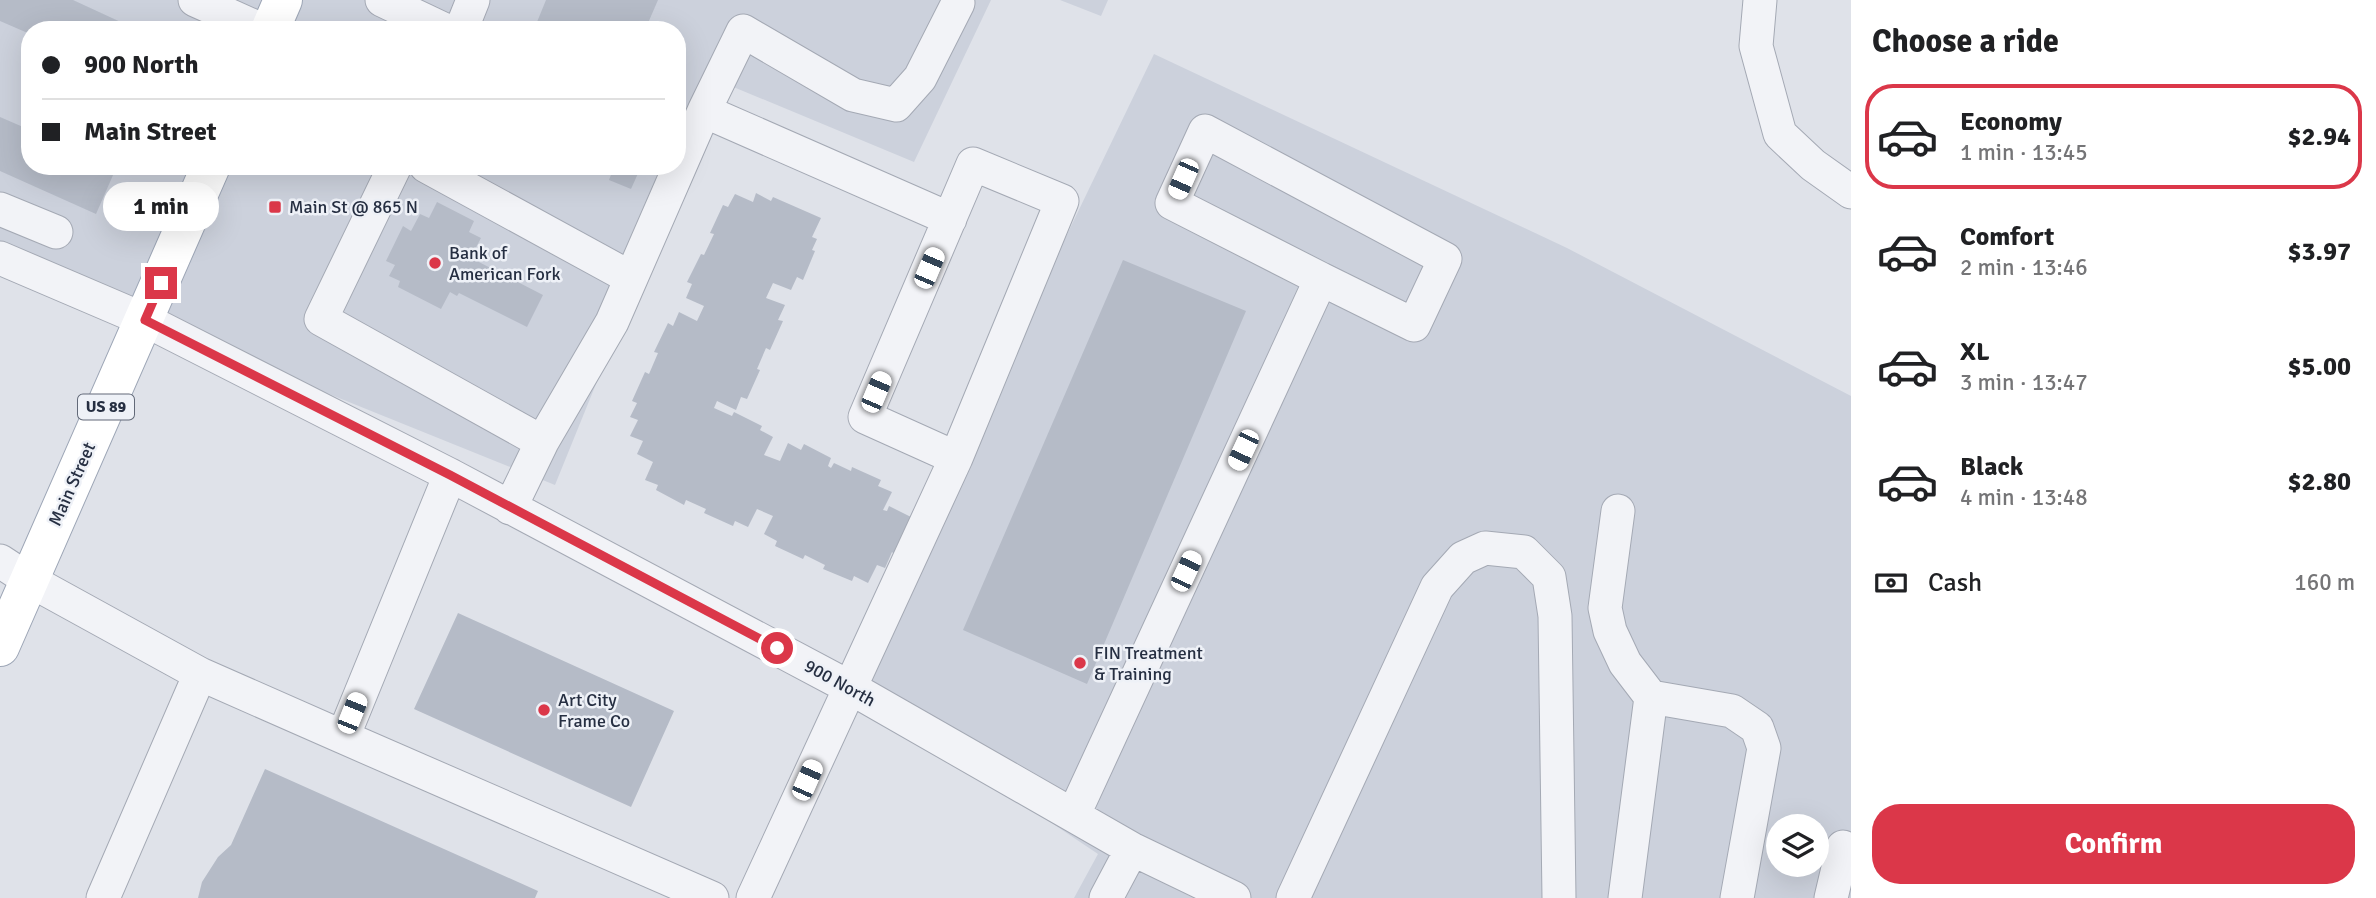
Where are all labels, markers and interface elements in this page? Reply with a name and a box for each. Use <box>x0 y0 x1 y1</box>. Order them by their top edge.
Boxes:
text: Choose a ride <box>1872 22 2059 61</box>
text: 900 North <box>84 49 199 81</box>
icon: car <box>1876 105 1939 168</box>
text: Economy <box>1960 106 2062 138</box>
text: Main Street <box>84 116 217 148</box>
text: $2.94 <box>2287 121 2351 153</box>
text: 1 min · 13:45 <box>1960 138 2088 167</box>
car <box>1165 156 1202 202</box>
callout: 1 min <box>103 182 219 230</box>
text: 1 min <box>133 192 189 221</box>
place label: Main St @ 865 N <box>289 196 418 218</box>
marker: Main St @ 865 N <box>267 199 283 215</box>
icon: car <box>1876 220 1939 283</box>
text: Comfort <box>1960 221 2054 253</box>
text: $3.97 <box>2287 236 2351 268</box>
place label: Bank of American Fork <box>449 242 560 285</box>
car <box>912 245 947 291</box>
text: 2 min · 13:46 <box>1960 253 2088 282</box>
marker: Bank of American Fork <box>427 255 443 271</box>
route end <box>145 267 177 299</box>
icon: car <box>1876 335 1939 398</box>
text: XL <box>1960 336 1990 368</box>
text: $5.00 <box>2287 351 2351 383</box>
text: 3 min · 13:47 <box>1960 368 2088 397</box>
car <box>859 369 894 415</box>
road number: US 89 <box>78 394 134 420</box>
car <box>1225 427 1262 473</box>
street label: Main Street <box>44 439 100 529</box>
icon: car <box>1876 450 1939 513</box>
text: Black <box>1960 451 2023 483</box>
text: $2.80 <box>2287 466 2351 498</box>
text: 4 min · 13:48 <box>1960 483 2088 512</box>
car <box>1168 548 1205 594</box>
icon: cash <box>1872 564 1910 602</box>
text: Cash <box>1928 567 1982 599</box>
text: 160 m <box>2294 568 2355 597</box>
route start <box>761 632 793 664</box>
place label: FIN Treatment & Training <box>1094 642 1203 685</box>
street label: 900 North <box>801 655 879 711</box>
marker: FIN Treatment & Training <box>1072 655 1088 671</box>
place label: Art City Frame Co <box>558 689 630 732</box>
car <box>335 690 370 736</box>
marker: Art City Frame Co <box>536 702 552 718</box>
car <box>789 757 826 803</box>
button: Confirm <box>1872 804 2355 884</box>
map controls <box>1766 814 1829 877</box>
button: layers <box>1766 814 1829 877</box>

